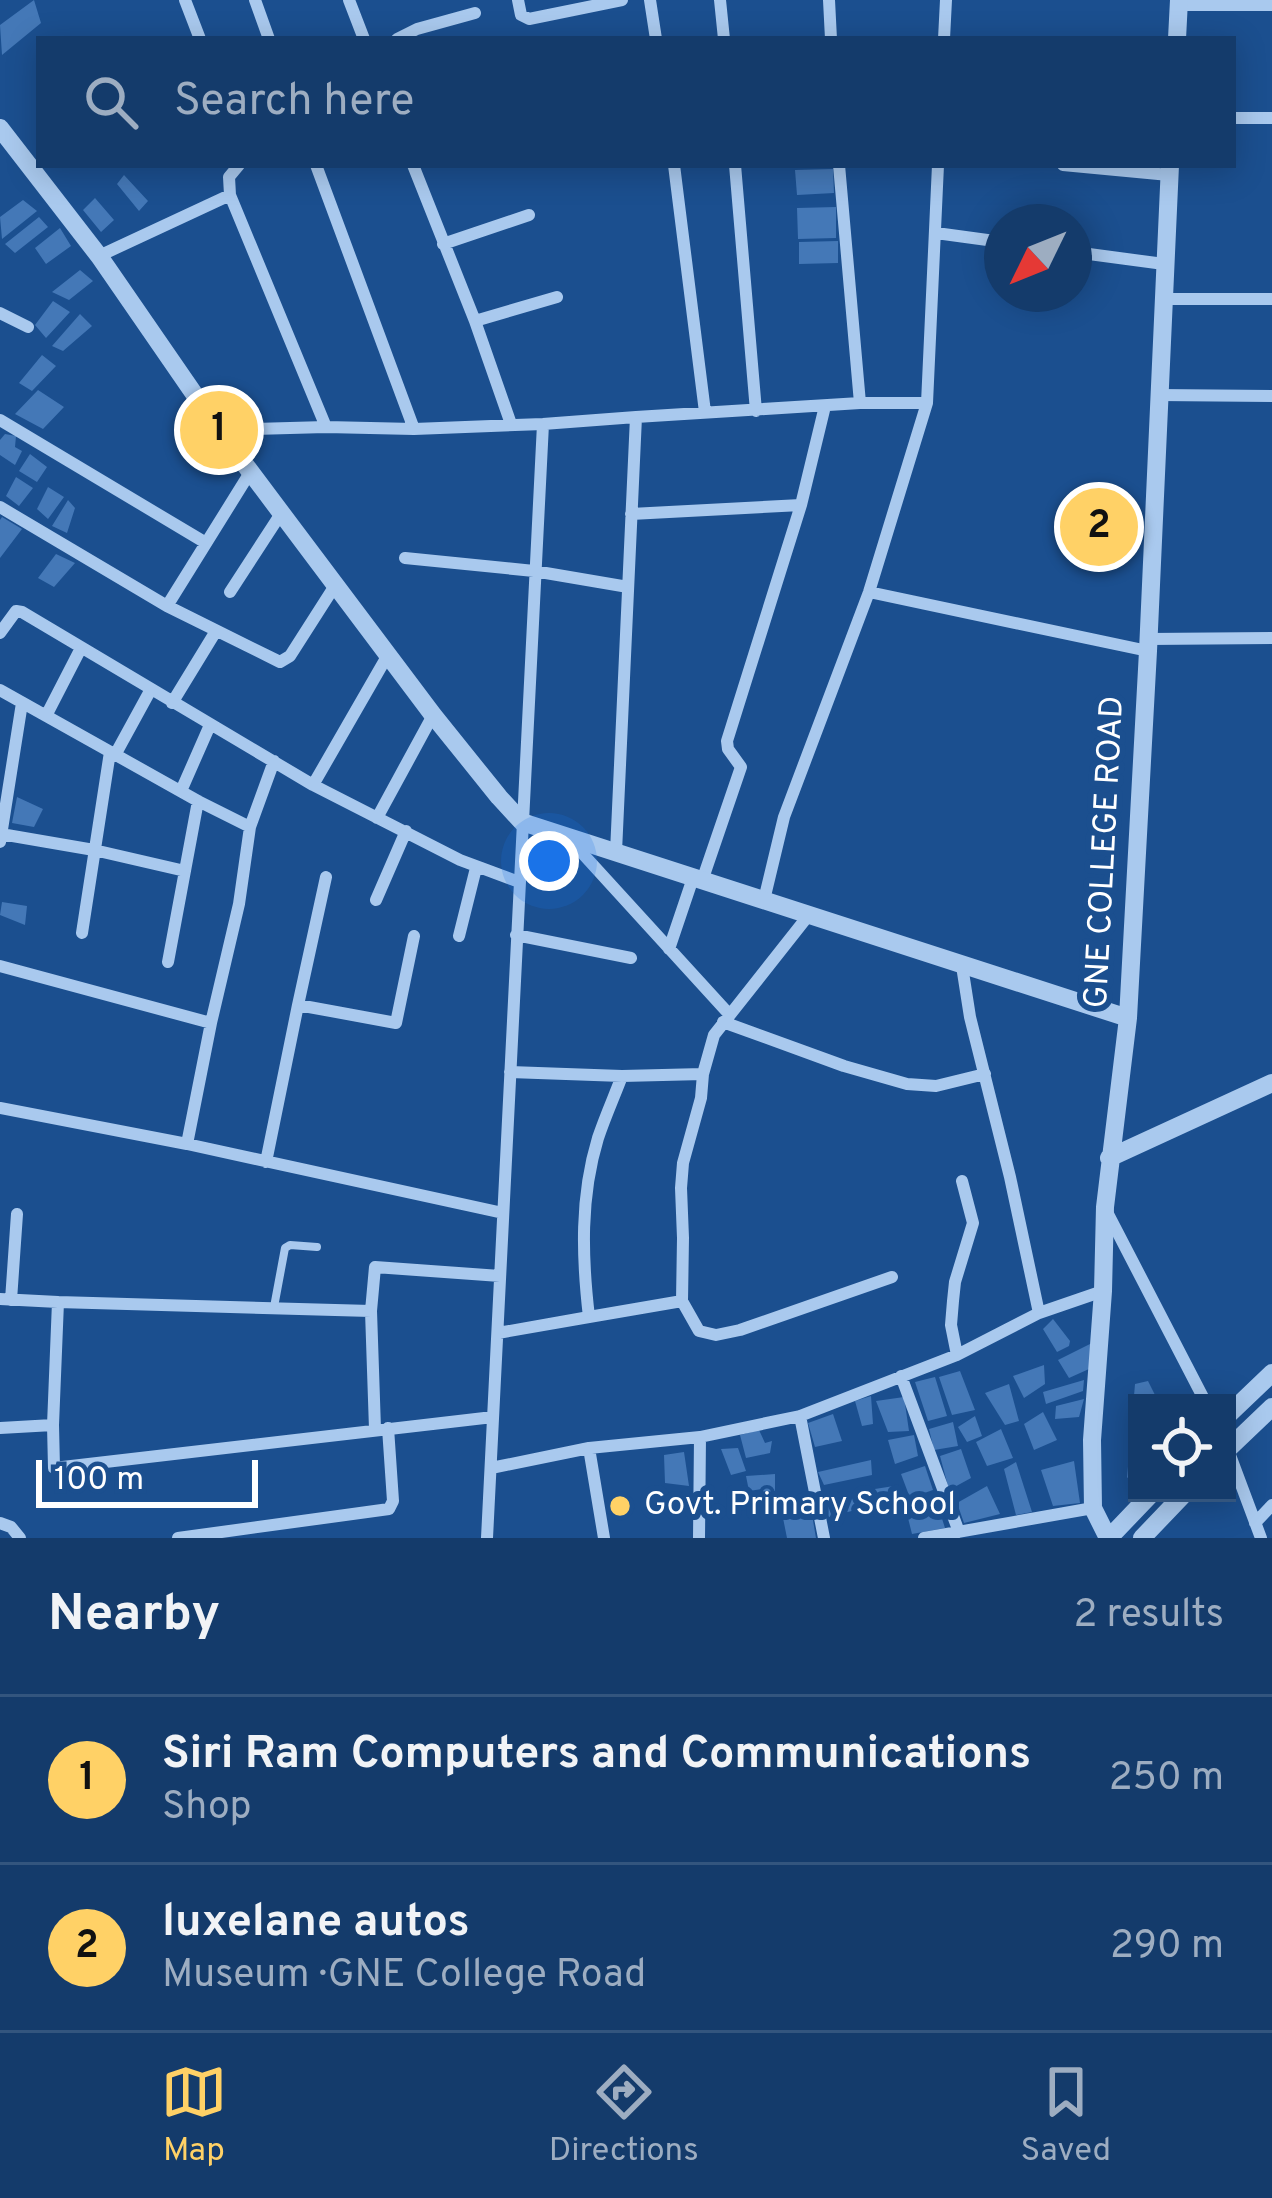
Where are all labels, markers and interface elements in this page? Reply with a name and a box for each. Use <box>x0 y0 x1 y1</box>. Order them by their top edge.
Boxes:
search box <box>36 36 1236 168</box>
icon: search <box>78 69 144 135</box>
text: Search here <box>174 74 414 131</box>
north arrow <box>984 204 1092 312</box>
pin: 1 <box>180 385 258 475</box>
pin: 2 <box>1060 482 1138 572</box>
street label: GNE COLLEGE ROAD <box>1077 695 1135 1009</box>
your location <box>519 831 579 891</box>
map controls <box>1128 1394 1236 1502</box>
button: locate <box>1128 1394 1236 1502</box>
scale bar <box>36 1454 258 1507</box>
text: 100 m <box>54 1460 144 1502</box>
place label: Govt. Primary School <box>644 1485 956 1527</box>
marker: Govt. Primary School <box>607 1493 633 1519</box>
text: Nearby <box>48 1584 220 1649</box>
text: 2 results <box>1073 1592 1224 1641</box>
text: Siri Ram Computers and Communications <box>162 1727 1031 1784</box>
text: 1 <box>79 1755 95 1804</box>
text: 250 m <box>1109 1755 1224 1804</box>
text: Shop <box>162 1784 252 1833</box>
text: luxelane autos <box>162 1895 470 1952</box>
text: 2 <box>75 1923 99 1972</box>
text: 290 m <box>1110 1923 1224 1972</box>
text: Museum · GNE College Road <box>162 1952 646 2001</box>
tab: Map <box>161 2059 227 2173</box>
tab: Directions <box>549 2059 699 2173</box>
tab: Saved <box>1020 2059 1111 2173</box>

